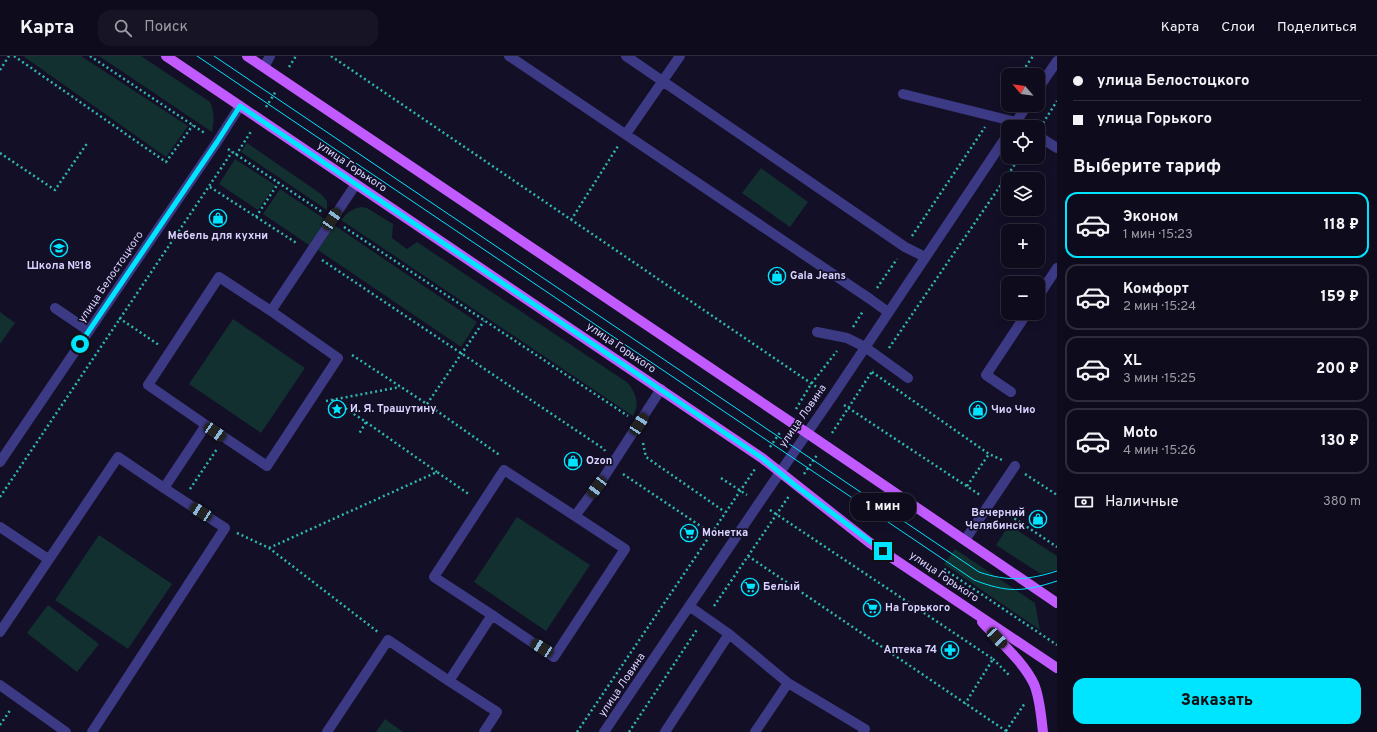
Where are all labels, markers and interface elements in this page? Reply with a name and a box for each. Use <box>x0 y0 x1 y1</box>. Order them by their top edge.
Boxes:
search box <box>98 10 378 46</box>
text: Карта <box>20 16 74 40</box>
icon: search <box>112 17 134 39</box>
text: Поиск <box>144 18 188 37</box>
text: Карта <box>1161 19 1199 36</box>
text: Слои <box>1221 19 1255 36</box>
text: Поделиться <box>1277 19 1357 36</box>
north arrow <box>1001 68 1045 112</box>
map controls <box>1001 68 1045 320</box>
text: улица Белостоцкого <box>1097 72 1250 91</box>
text: улица Горького <box>1097 110 1212 129</box>
button: locate <box>1001 120 1045 164</box>
street label: улица Горького <box>315 139 389 195</box>
text: Выберите тариф <box>1073 156 1221 179</box>
button: layers <box>1001 172 1045 216</box>
car <box>320 206 344 232</box>
icon: car <box>1075 207 1111 243</box>
shop icon: Мебель для кухни <box>208 208 228 228</box>
text: Эконом <box>1123 208 1178 227</box>
text: 118 ₽ <box>1323 216 1359 235</box>
button: + <box>1001 224 1045 268</box>
text: 1 мин · 15:23 <box>1123 227 1193 243</box>
street label: улица Белостоцкого <box>75 229 147 325</box>
place label: Мебель для кухни <box>168 229 268 243</box>
school or university icon: Школа №18 <box>49 238 69 258</box>
place label: Школа №18 <box>27 259 91 273</box>
shop icon: Gala Jeans <box>767 266 787 286</box>
place label: Gala Jeans <box>790 269 846 283</box>
button: − <box>1001 276 1045 320</box>
icon: car <box>1075 279 1111 315</box>
text: Комфорт <box>1123 280 1189 299</box>
text: 159 ₽ <box>1321 288 1359 307</box>
text: 2 мин · 15:24 <box>1123 299 1196 315</box>
street label: улица Горького <box>584 320 658 376</box>
route start <box>71 335 89 353</box>
icon: car <box>1075 351 1111 387</box>
text: XL <box>1123 352 1141 371</box>
text: 200 ₽ <box>1316 360 1359 379</box>
text: 3 мин · 15:25 <box>1123 371 1196 387</box>
street label: улица Ловина <box>776 381 830 450</box>
place icon: И. Я. Трашутину <box>327 399 347 419</box>
shop icon: Чио Чио <box>968 400 988 420</box>
place label: И. Я. Трашутину <box>350 402 437 416</box>
place label: Чио Чио <box>991 403 1035 417</box>
car <box>627 411 651 437</box>
car <box>202 420 228 444</box>
icon: car <box>1075 423 1111 459</box>
text: Moto <box>1123 424 1158 443</box>
text: 130 ₽ <box>1320 432 1359 451</box>
text: 4 мин · 15:26 <box>1123 443 1196 459</box>
shop icon: Ozon <box>563 451 583 471</box>
place label: Ozon <box>586 454 612 468</box>
car <box>585 474 609 500</box>
icon: cash <box>1073 491 1095 513</box>
callout: 1 мин <box>850 493 916 521</box>
text: Наличные <box>1105 493 1179 512</box>
text: 380 m <box>1323 494 1361 510</box>
text: 1 мин <box>866 499 900 515</box>
car <box>188 500 214 524</box>
place label: Вечерний Челябинск <box>965 506 1026 533</box>
shop icon: Вечерний Челябинск <box>1028 509 1048 529</box>
supermarket icon: Монетка <box>679 523 699 543</box>
place label: Монетка <box>702 526 748 540</box>
route end <box>874 542 892 560</box>
street label: улица Горького <box>907 549 981 605</box>
supermarket icon: Белый <box>740 577 760 597</box>
place label: Белый <box>763 580 800 594</box>
supermarket icon: На Горького <box>862 598 882 618</box>
place label: На Горького <box>885 601 950 615</box>
car <box>984 625 1010 651</box>
car <box>529 636 555 660</box>
pharmacy icon: Аптека 74 <box>940 640 960 660</box>
place label: Аптека 74 <box>884 643 937 657</box>
street label: улица Ловина <box>596 650 649 720</box>
button: Заказать <box>1073 678 1361 724</box>

